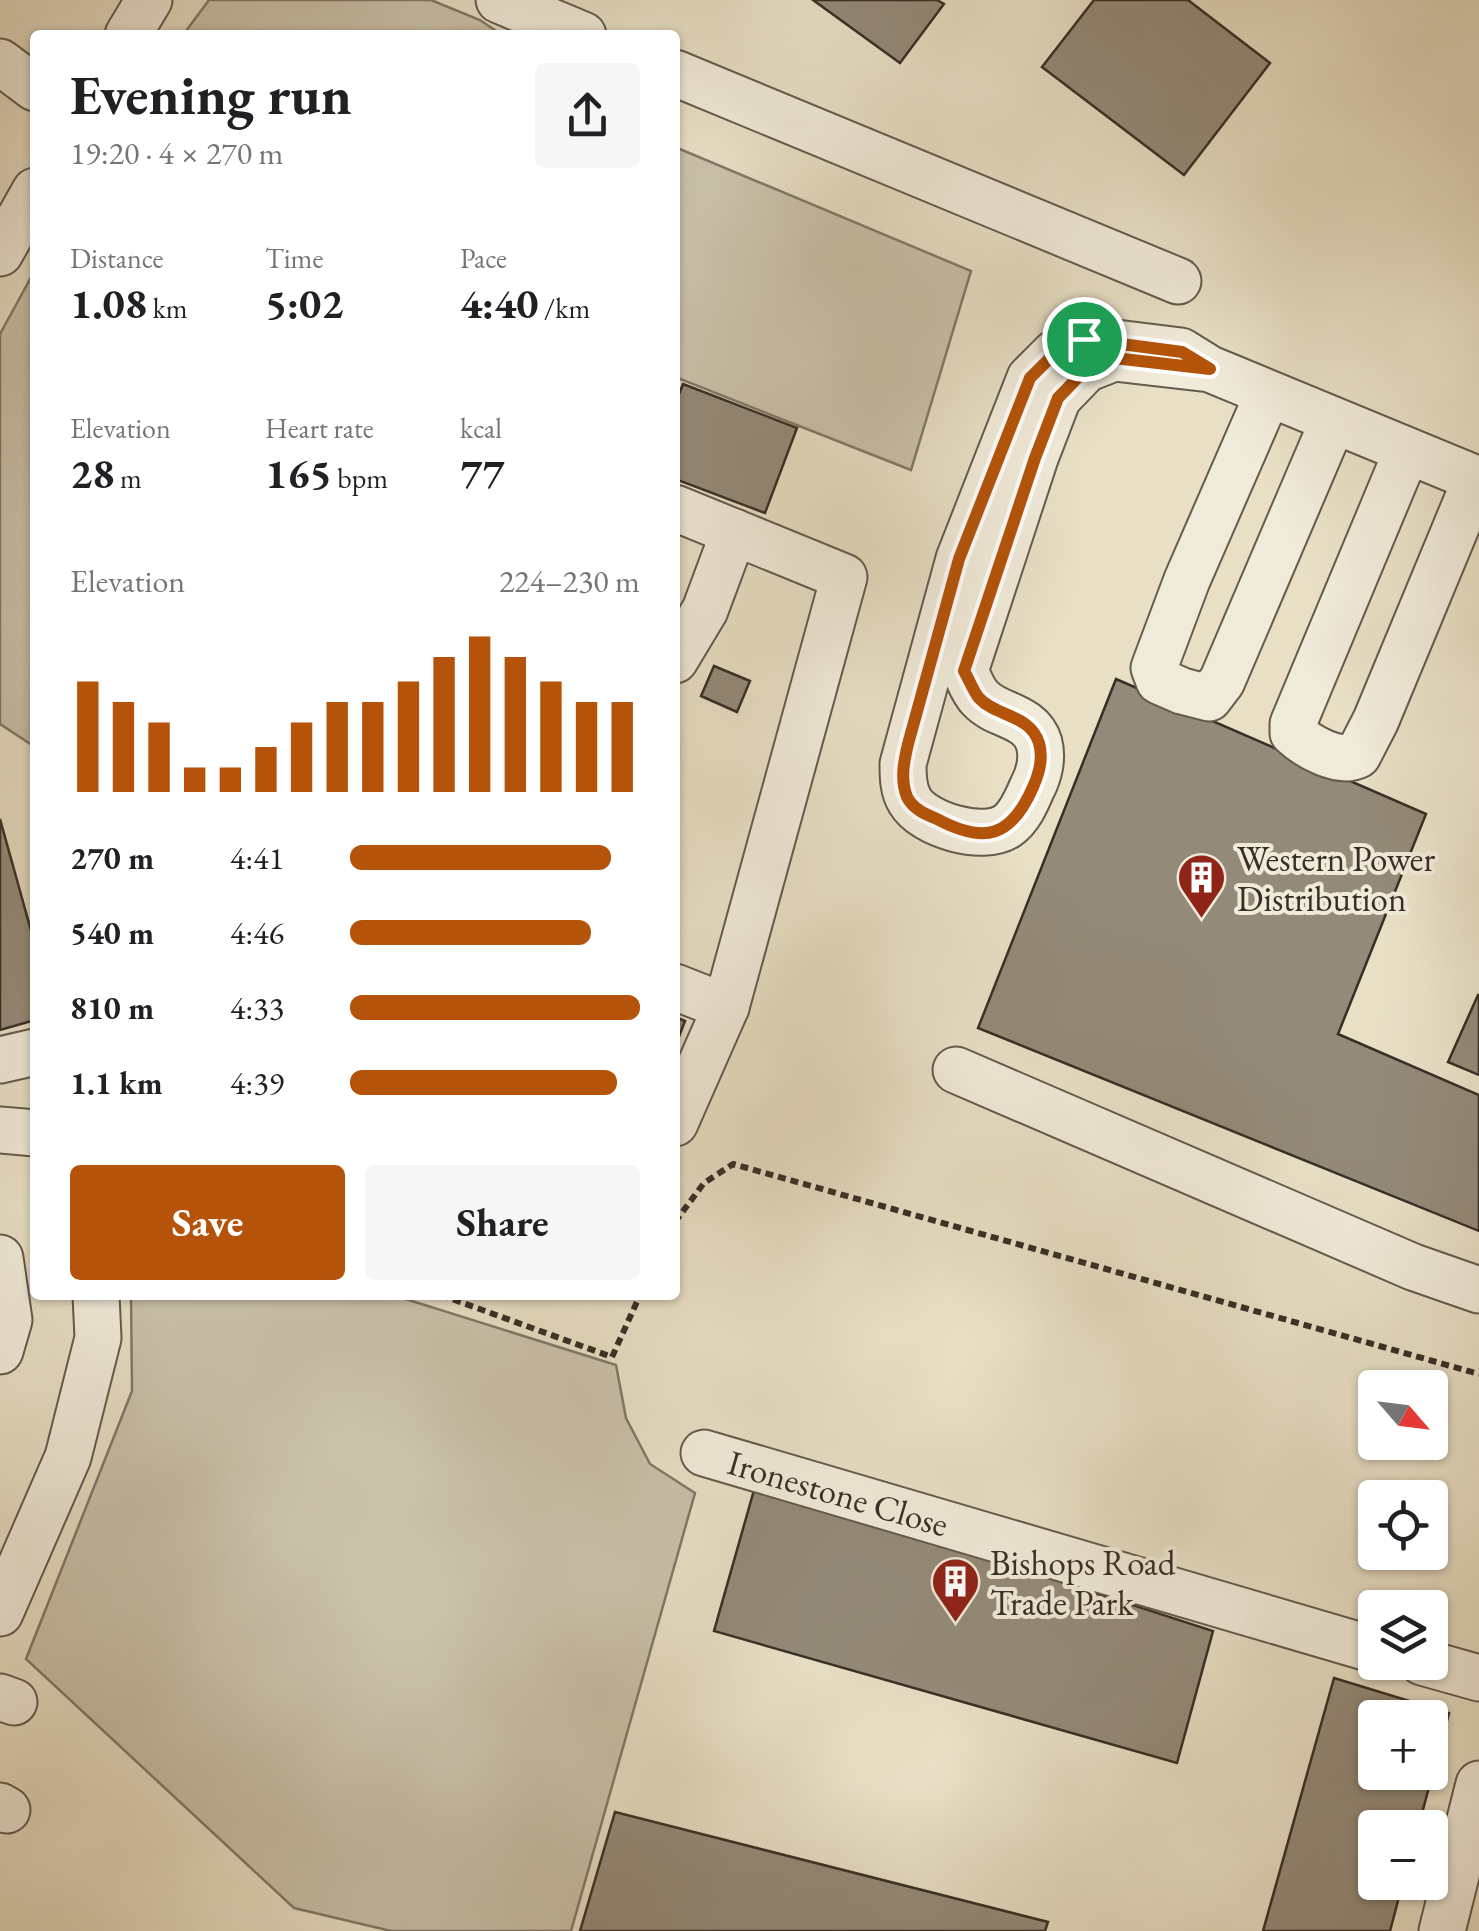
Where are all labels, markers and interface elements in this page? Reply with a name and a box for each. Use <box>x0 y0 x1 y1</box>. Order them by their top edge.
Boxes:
text: Evening run <box>70 59 352 130</box>
button: share <box>535 63 640 168</box>
text: 19:20 · 4 × 270 m <box>70 132 283 174</box>
text: Distance <box>70 240 164 276</box>
text: Time <box>265 240 323 276</box>
text: Pace <box>460 240 507 276</box>
text: 1.08 <box>70 276 147 331</box>
text: 5:02 <box>265 276 344 331</box>
text: 4:40 <box>460 276 539 331</box>
text: km <box>147 290 188 326</box>
text: /km <box>539 290 590 326</box>
pin <box>1042 297 1127 382</box>
icon: arrive <box>1057 312 1112 367</box>
text: Elevation <box>70 410 171 446</box>
text: Heart rate <box>265 410 374 446</box>
text: kcal <box>460 410 502 446</box>
text: 28 <box>70 446 114 501</box>
text: 165 <box>265 446 332 501</box>
text: 77 <box>460 446 504 501</box>
text: m <box>114 460 142 496</box>
text: bpm <box>332 460 388 496</box>
text: Elevation <box>70 560 185 602</box>
text: 224–230 m <box>499 560 640 602</box>
place label: Western Power Distribution <box>1237 836 1435 921</box>
text: 270 m <box>70 837 154 879</box>
text: 4:41 <box>230 837 284 879</box>
building icon: Western Power Distribution <box>1176 852 1228 920</box>
text: 540 m <box>70 912 154 954</box>
text: 4:46 <box>230 912 284 954</box>
text: 810 m <box>70 987 154 1029</box>
text: 4:33 <box>230 987 284 1029</box>
text: 1.1 km <box>70 1062 163 1104</box>
text: 4:39 <box>230 1062 284 1104</box>
button: Save <box>70 1165 345 1280</box>
button: Share <box>365 1165 640 1280</box>
north arrow <box>1358 1370 1448 1460</box>
map controls <box>1358 1370 1448 1900</box>
street label: Ironestone Close <box>723 1439 954 1546</box>
button: locate <box>1358 1480 1448 1570</box>
place label: Bishops Road Trade Park <box>990 1540 1176 1625</box>
building icon: Bishops Road Trade Park <box>929 1556 981 1624</box>
button: layers <box>1358 1590 1448 1680</box>
button: + <box>1358 1700 1448 1790</box>
button: − <box>1358 1810 1448 1900</box>

